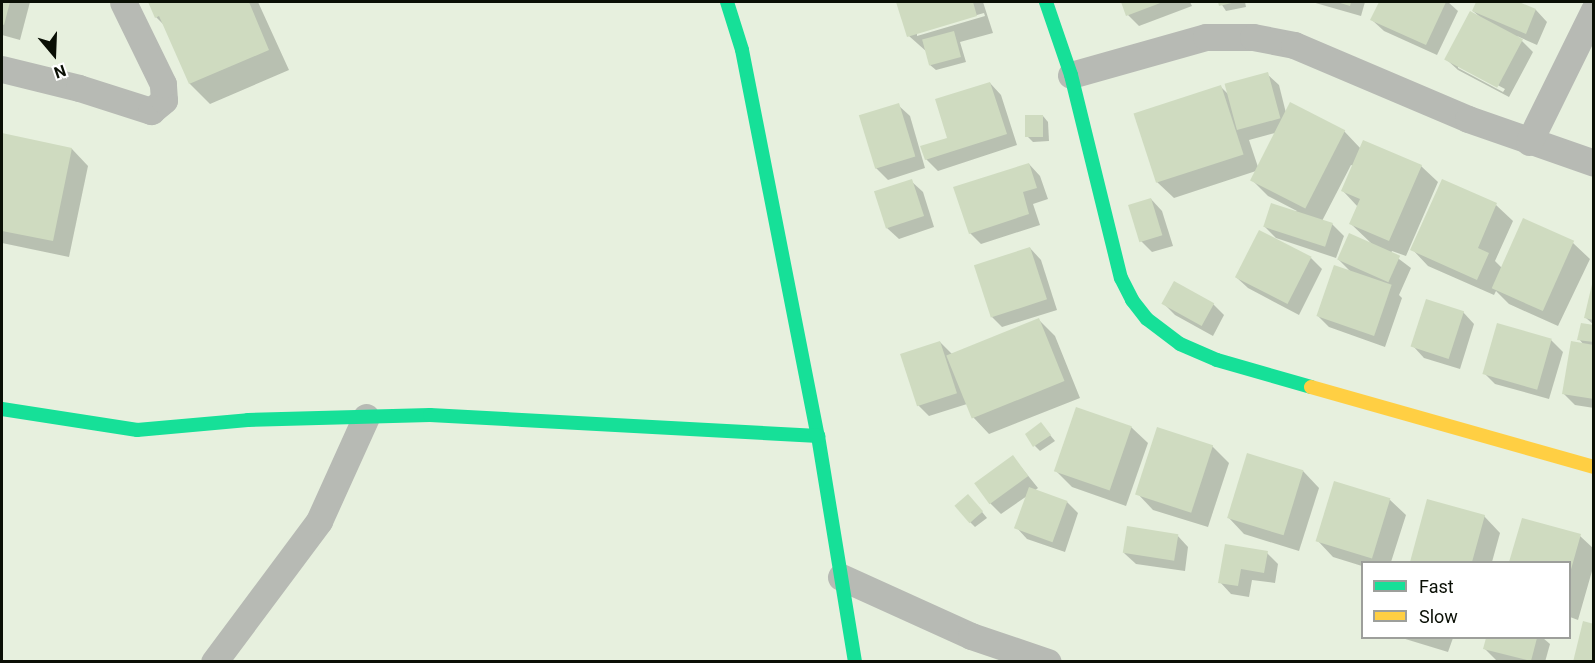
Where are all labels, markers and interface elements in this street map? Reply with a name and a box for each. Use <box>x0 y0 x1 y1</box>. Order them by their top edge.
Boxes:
north arrow <box>24 24 84 84</box>
text: N <box>52 61 68 82</box>
legend <box>1361 561 1571 639</box>
text: Fast <box>1419 576 1454 597</box>
text: Slow <box>1419 606 1458 627</box>

